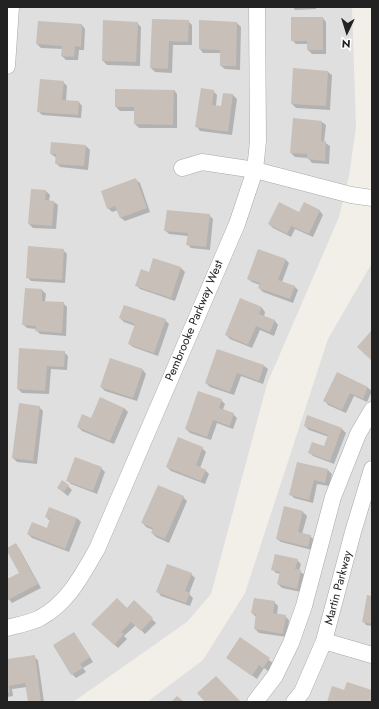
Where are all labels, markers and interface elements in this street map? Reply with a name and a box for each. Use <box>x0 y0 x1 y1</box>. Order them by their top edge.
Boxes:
north arrow <box>327 12 367 52</box>
text: N <box>341 36 351 52</box>
street label: Pembrooke Parkway West <box>163 259 227 383</box>
street label: Martin Parkway <box>322 549 356 627</box>

